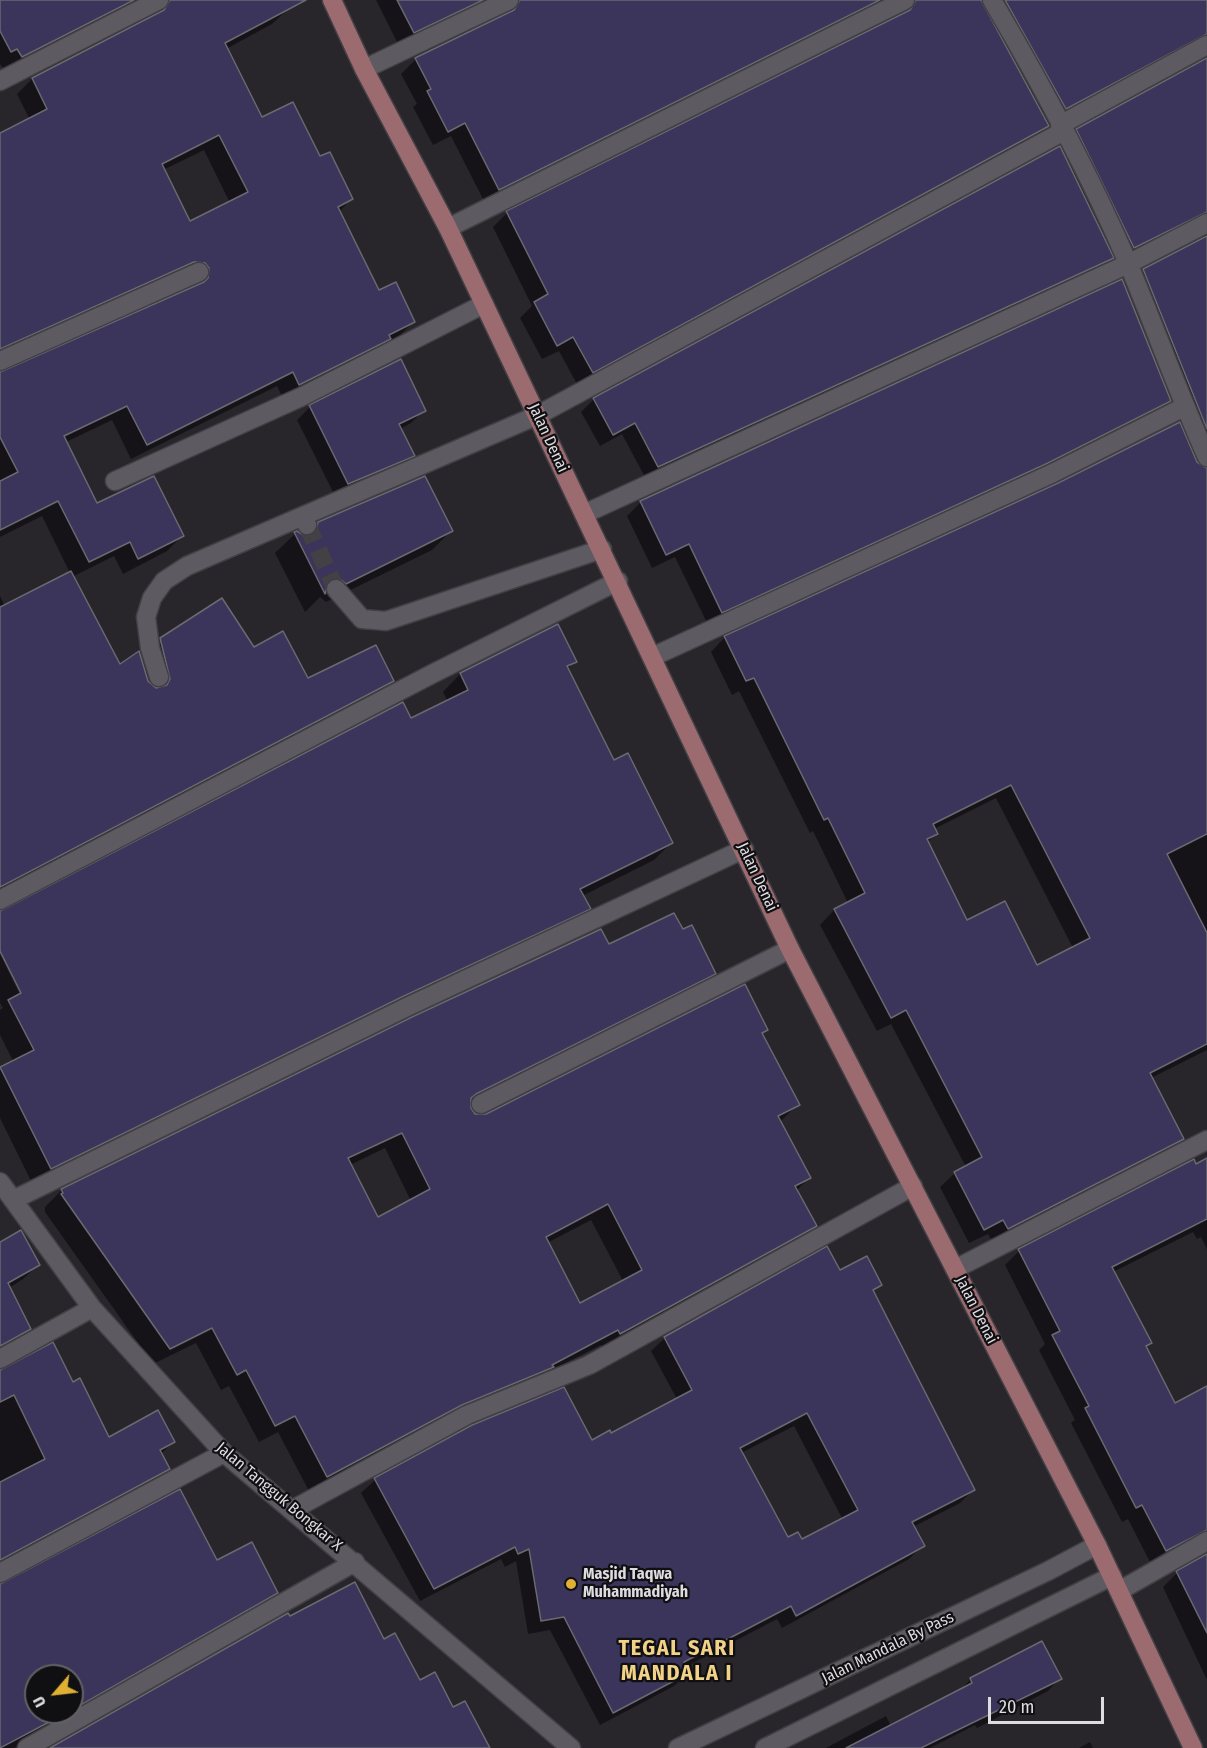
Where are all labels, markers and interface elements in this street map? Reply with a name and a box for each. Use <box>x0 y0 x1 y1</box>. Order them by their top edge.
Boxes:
street label: Jalan Denai <box>524 401 572 475</box>
street label: Jalan Denai <box>733 840 781 914</box>
street label: Jalan Denai <box>951 1273 1001 1347</box>
street label: Jalan Tangguk Bongkar X <box>212 1439 346 1555</box>
place label: Masjid Taqwa Muhammadiyah <box>583 1565 688 1603</box>
marker: Masjid Taqwa Muhammadiyah <box>564 1577 578 1591</box>
street label: Jalan Mandala By Pass <box>819 1608 957 1688</box>
district label: TEGAL SARI MANDALA I <box>618 1636 736 1688</box>
north arrow <box>24 1664 84 1724</box>
scale bar <box>991 1685 1106 1723</box>
text: U <box>29 1693 50 1710</box>
text: 20 m <box>999 1696 1034 1718</box>

